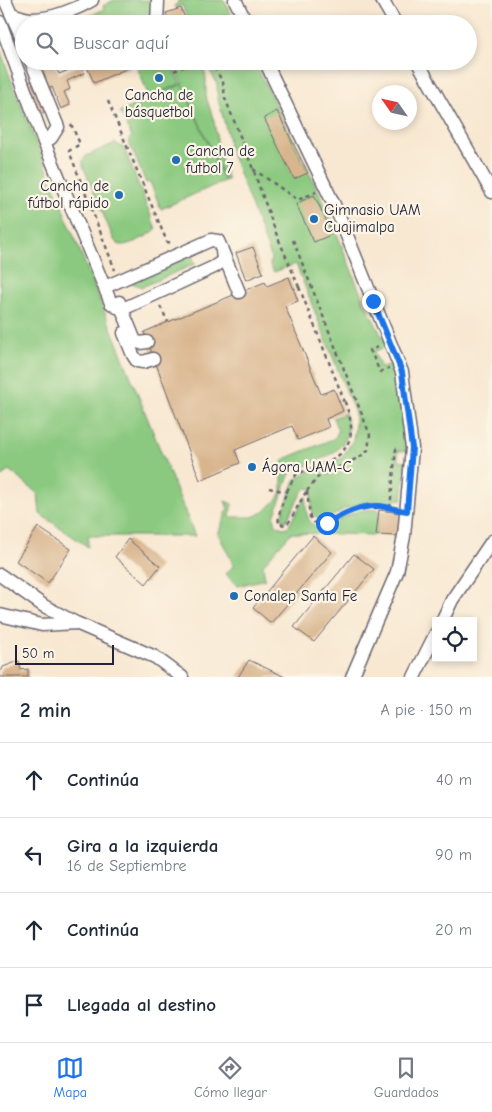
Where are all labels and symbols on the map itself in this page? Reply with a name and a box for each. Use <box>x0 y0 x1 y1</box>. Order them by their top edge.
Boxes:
marker: Cancha de básquetbol <box>153 72 165 84</box>
north arrow <box>372 85 417 130</box>
place label: Cancha de básquetbol <box>125 86 194 121</box>
place label: Cancha de futbol 7 <box>185 142 255 177</box>
marker: Cancha de futbol 7 <box>170 154 182 166</box>
place label: Cancha de fútbol rápido <box>27 177 109 212</box>
marker: Cancha de fútbol rápido <box>113 189 125 201</box>
place label: Gimnasio UAM Cuajimalpa <box>324 201 421 236</box>
marker: Gimnasio UAM Cuajimalpa <box>308 213 320 225</box>
route end <box>362 290 385 313</box>
place label: Ágora UAM-C <box>262 457 352 476</box>
marker: Ágora UAM-C <box>246 461 258 473</box>
route start <box>316 512 339 535</box>
place label: Conalep Santa Fe <box>244 587 358 605</box>
marker: Conalep Santa Fe <box>228 590 240 602</box>
scale bar <box>15 642 114 665</box>

